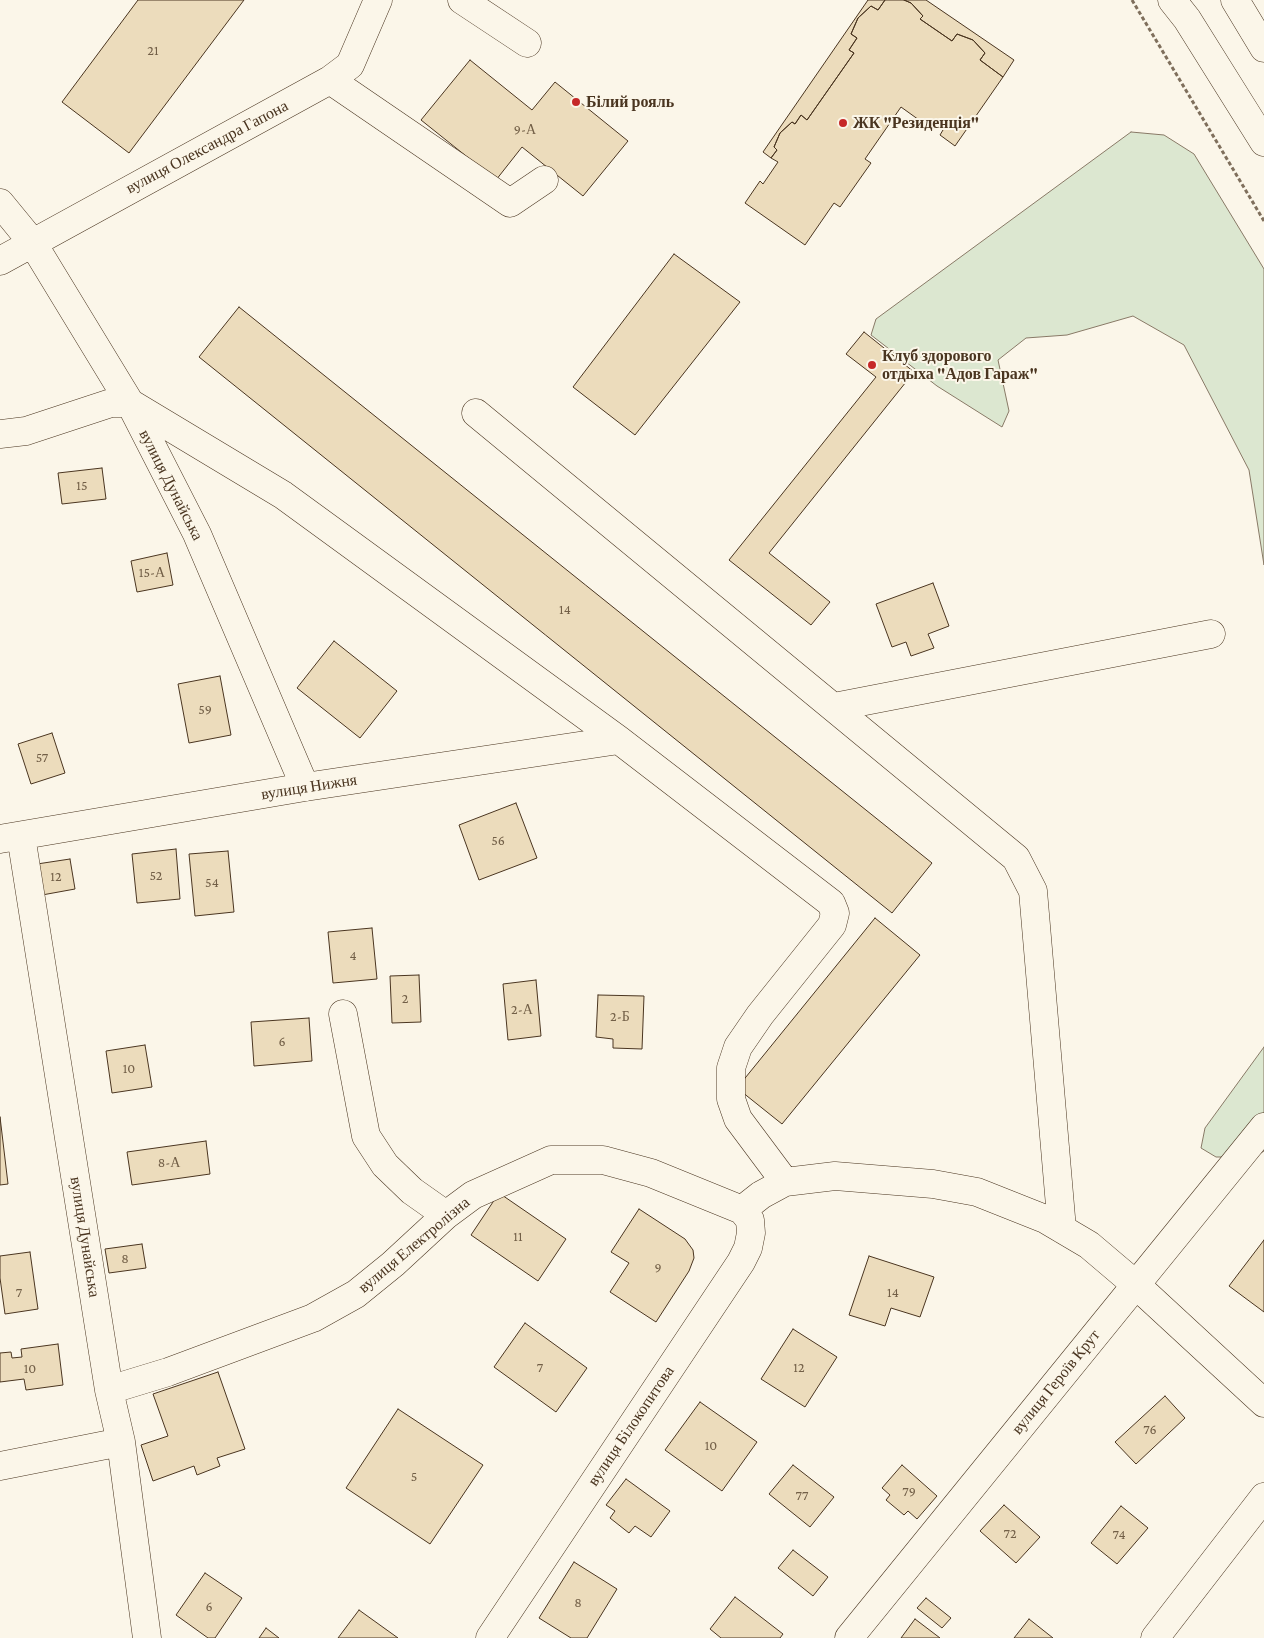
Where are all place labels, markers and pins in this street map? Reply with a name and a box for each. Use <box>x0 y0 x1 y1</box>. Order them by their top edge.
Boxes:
place label: Білий рояль <box>586 92 674 112</box>
marker: Білий рояль <box>570 96 582 108</box>
place label: ЖК "Резиденція" <box>853 113 979 133</box>
marker: ЖК "Резиденція" <box>837 117 849 129</box>
place label: Клуб здорового отдыха "Адов Гараж" <box>882 346 1038 384</box>
marker: Клуб здорового отдыха "Адов Гараж" <box>866 359 878 371</box>

